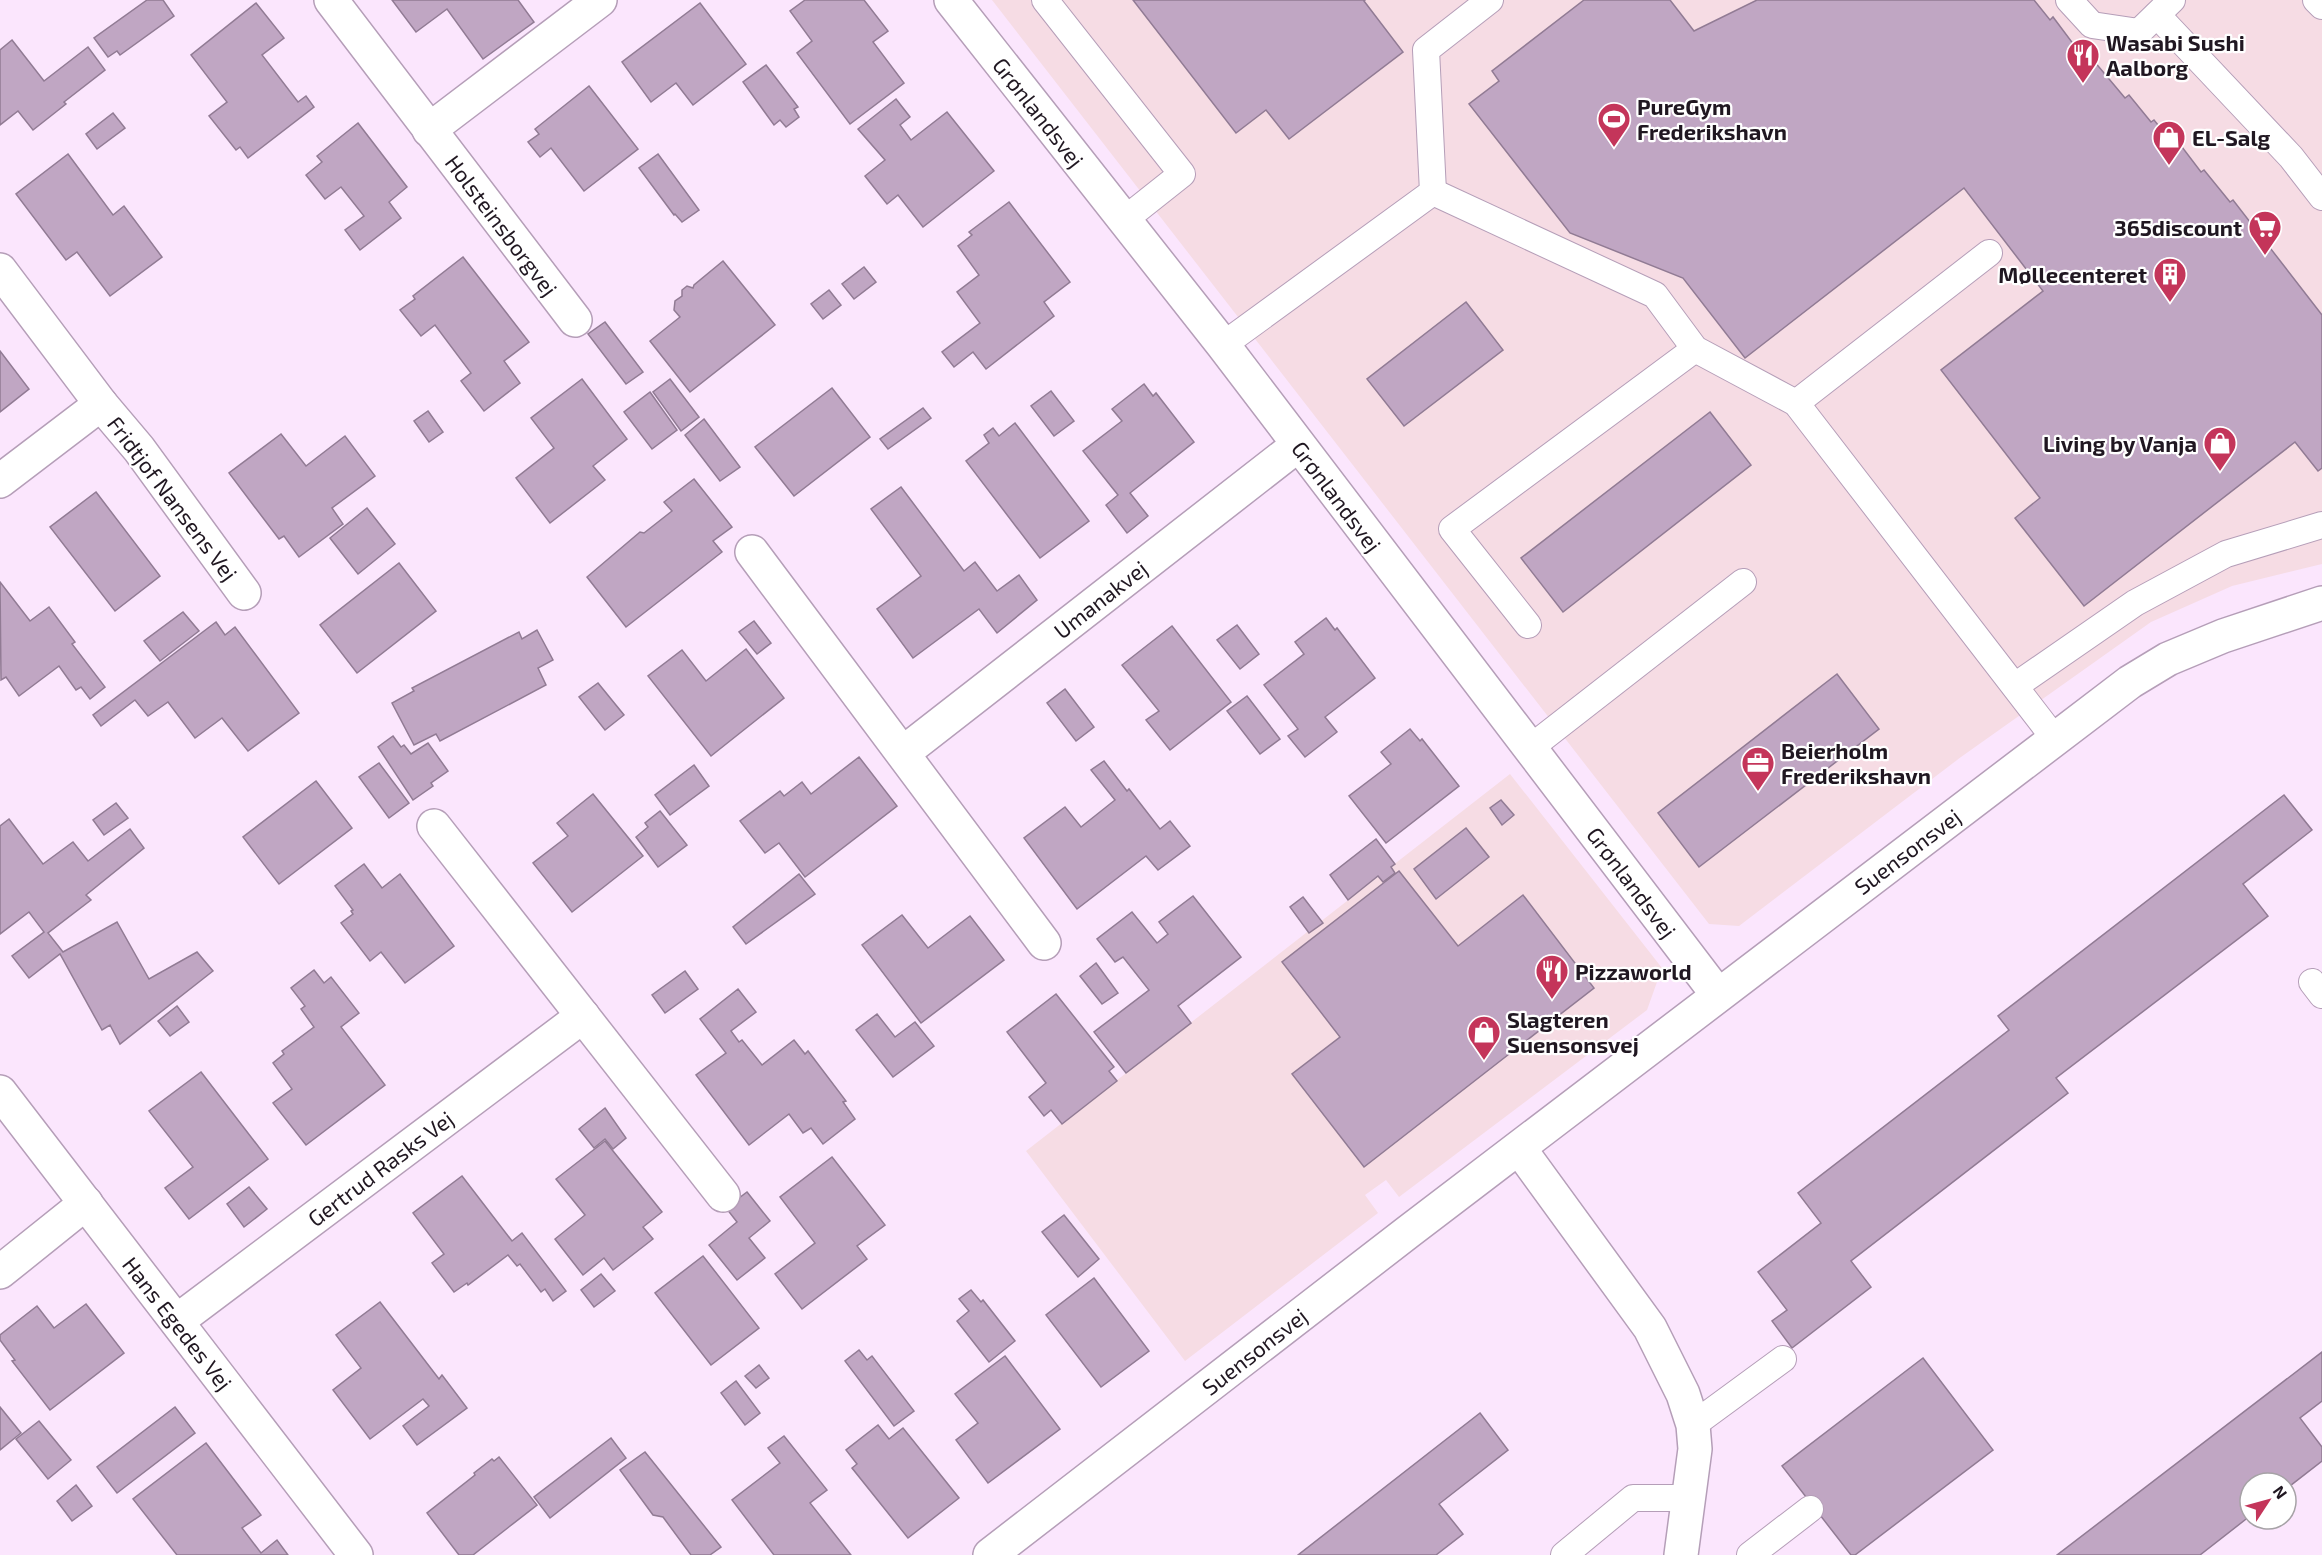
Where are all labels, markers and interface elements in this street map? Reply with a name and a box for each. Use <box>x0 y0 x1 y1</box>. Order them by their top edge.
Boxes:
place label: Wasabi Sushi Aalborg <box>2106 29 2245 80</box>
restaurant icon: Wasabi Sushi Aalborg <box>2065 37 2101 84</box>
street label: Grønlandsvej <box>987 52 1090 173</box>
place label: PureGym Frederikshavn <box>1637 93 1787 144</box>
sports icon: PureGym Frederikshavn <box>1596 101 1632 148</box>
shop icon: EL-Salg <box>2151 119 2187 166</box>
place label: EL-Salg <box>2192 124 2271 150</box>
street label: Holsteinsborgvej <box>440 150 563 301</box>
supermarket icon: 365discount <box>2247 209 2283 256</box>
place label: 365discount <box>2114 214 2242 240</box>
building icon: Møllecenteret <box>2152 256 2188 303</box>
place label: Møllecenteret <box>1998 261 2147 287</box>
street label: Fridtjof Nansens Vej <box>102 411 243 586</box>
shop icon: Living by Vanja <box>2202 425 2238 472</box>
place label: Living by Vanja <box>2043 430 2197 457</box>
street label: Grønlandsvej <box>1286 436 1387 557</box>
street label: Umanakvej <box>1048 555 1152 644</box>
place label: Beierholm Frederikshavn <box>1781 737 1931 788</box>
office icon: Beierholm Frederikshavn <box>1740 745 1776 792</box>
street label: Suensonsvej <box>1849 803 1966 900</box>
street label: Grønlandsvej <box>1581 822 1682 943</box>
restaurant icon: Pizzaworld <box>1534 953 1570 1000</box>
place label: Pizzaworld <box>1575 958 1692 984</box>
place label: Slagteren Suensonsvej <box>1507 1006 1639 1057</box>
shop icon: Slagteren Suensonsvej <box>1466 1014 1502 1061</box>
street label: Gertrud Rasks Vej <box>302 1105 458 1232</box>
street label: Hans Egedes Vej <box>117 1251 238 1395</box>
street label: Suensonsvej <box>1196 1302 1312 1401</box>
north arrow <box>2238 1471 2298 1531</box>
text: N <box>2269 1482 2292 1502</box>

